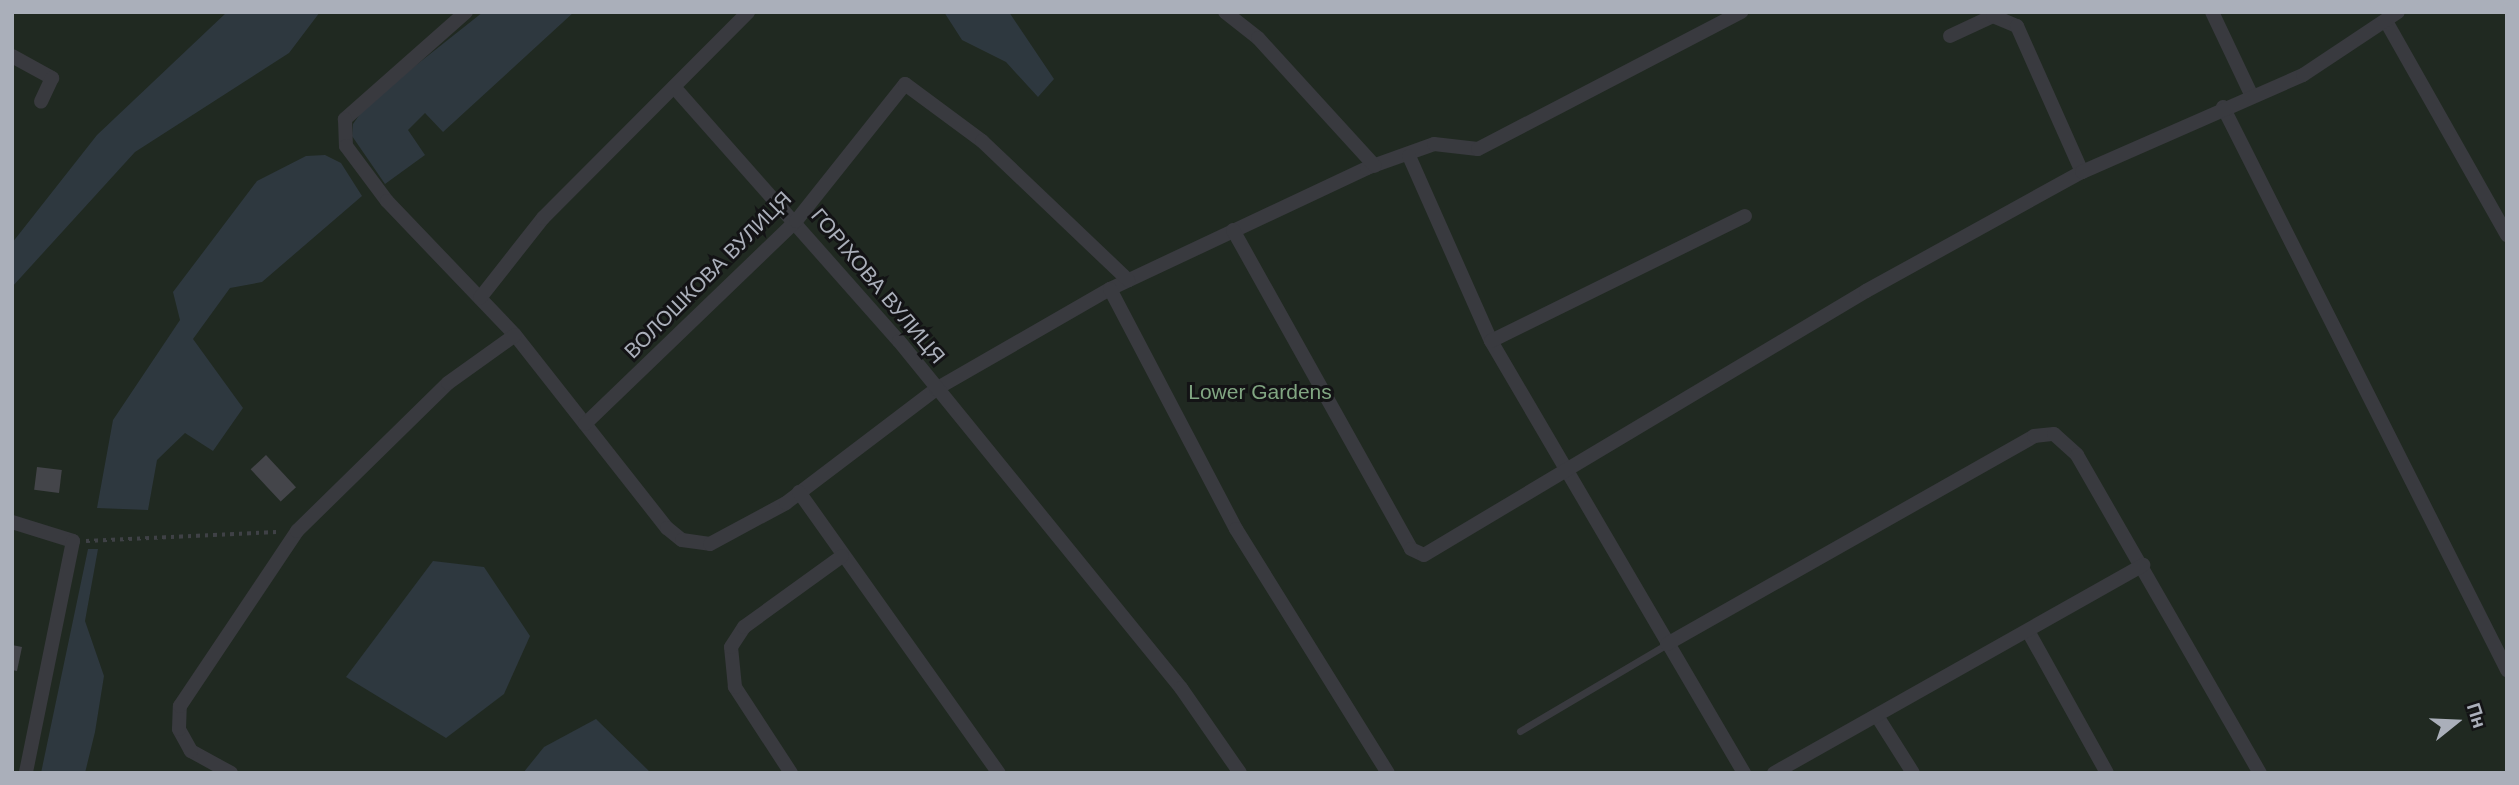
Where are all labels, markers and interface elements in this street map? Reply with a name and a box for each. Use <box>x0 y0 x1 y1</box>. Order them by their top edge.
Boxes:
street label: ВОЛОШКОВА ВУЛИЦЯ <box>619 186 797 364</box>
street label: ГОРІХОВА ВУЛИЦЯ <box>806 203 950 369</box>
park label: Lower Gardens <box>1188 379 1332 405</box>
north arrow <box>2421 687 2491 757</box>
text: Пн <box>2463 700 2490 731</box>

